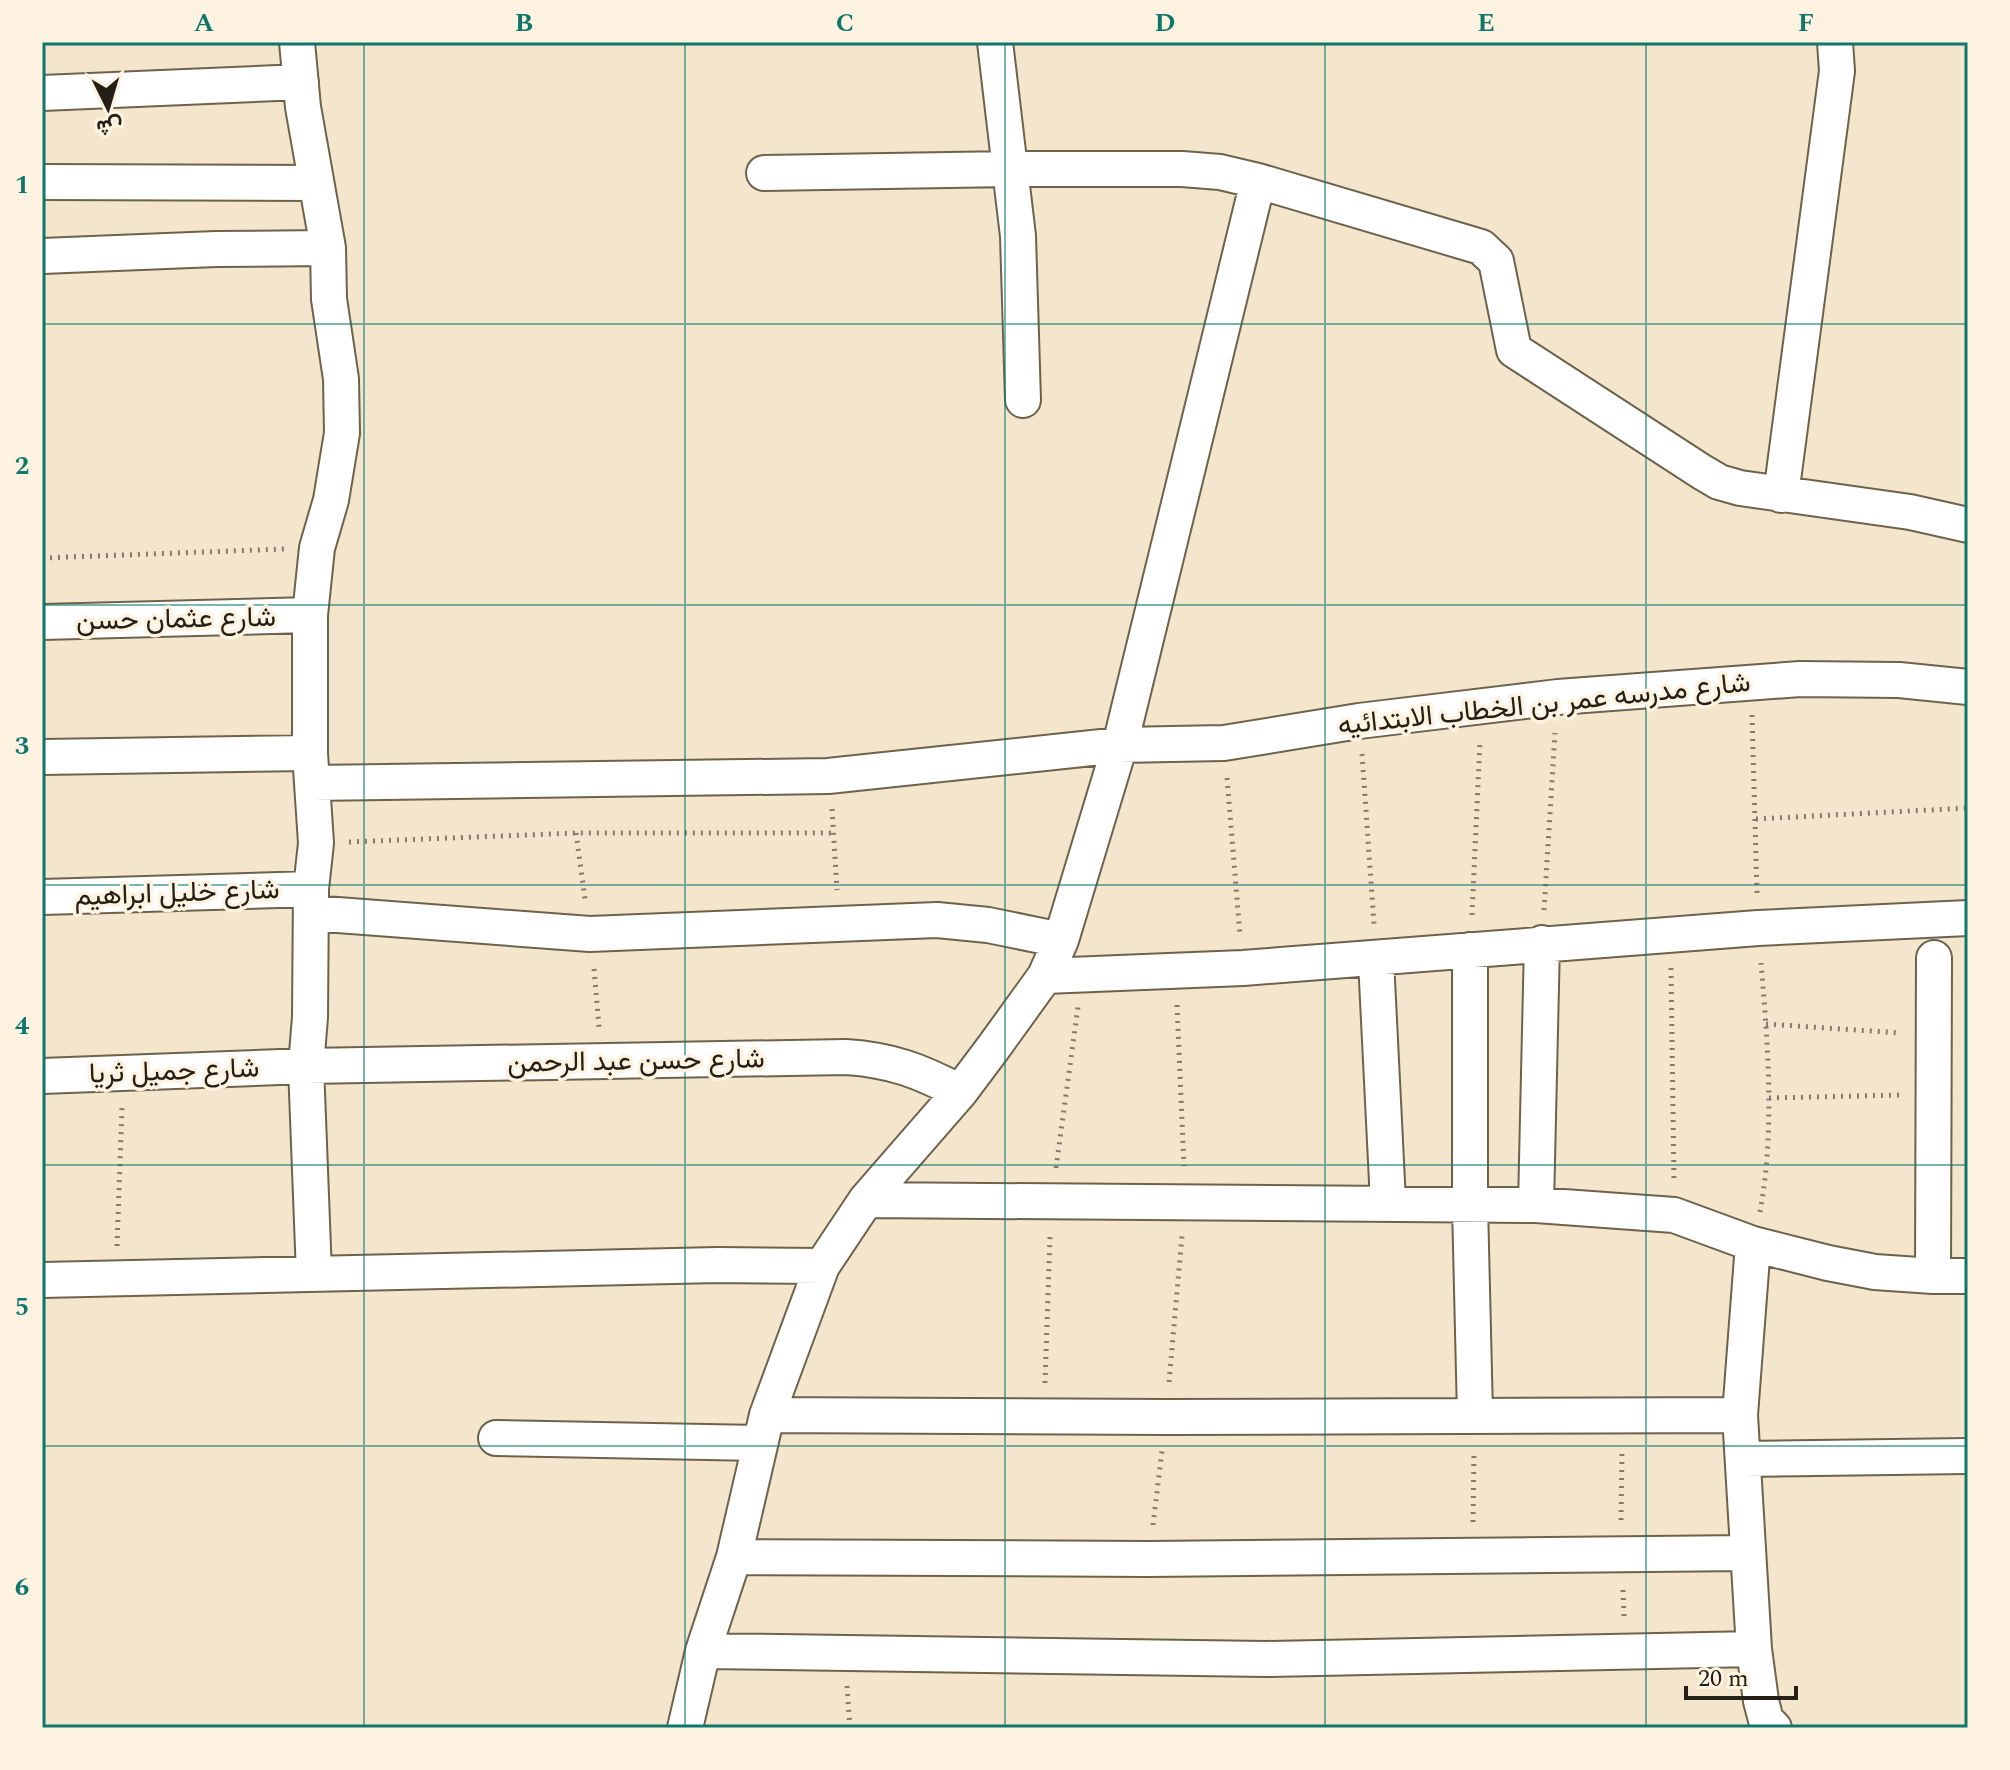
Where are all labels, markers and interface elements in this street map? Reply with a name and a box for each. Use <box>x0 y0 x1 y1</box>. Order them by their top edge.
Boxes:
text: A <box>194 3 214 43</box>
text: B <box>515 3 533 43</box>
text: C <box>836 3 854 43</box>
text: D <box>1155 3 1175 43</box>
text: E <box>1477 3 1495 43</box>
text: F <box>1798 3 1814 43</box>
north arrow <box>68 68 148 148</box>
text: ش <box>95 109 124 144</box>
text: 1 <box>15 165 29 205</box>
text: 2 <box>15 446 29 486</box>
street label: شارع عثمان حسن <box>76 596 276 642</box>
street label: شارع مدرسه عمر بن الخطاب الابتدائيه <box>1336 661 1752 747</box>
text: 3 <box>15 726 29 766</box>
street label: شارع خليل ابراهيم <box>74 868 280 918</box>
text: 4 <box>15 1006 30 1046</box>
street label: شارع حسن عبد الرحمن <box>507 1037 765 1085</box>
street label: شارع جميل ثريا <box>88 1047 260 1095</box>
text: 5 <box>15 1287 29 1327</box>
text: 6 <box>15 1567 29 1607</box>
scale bar <box>1686 1650 1796 1700</box>
text: 20 m <box>1698 1661 1749 1697</box>

